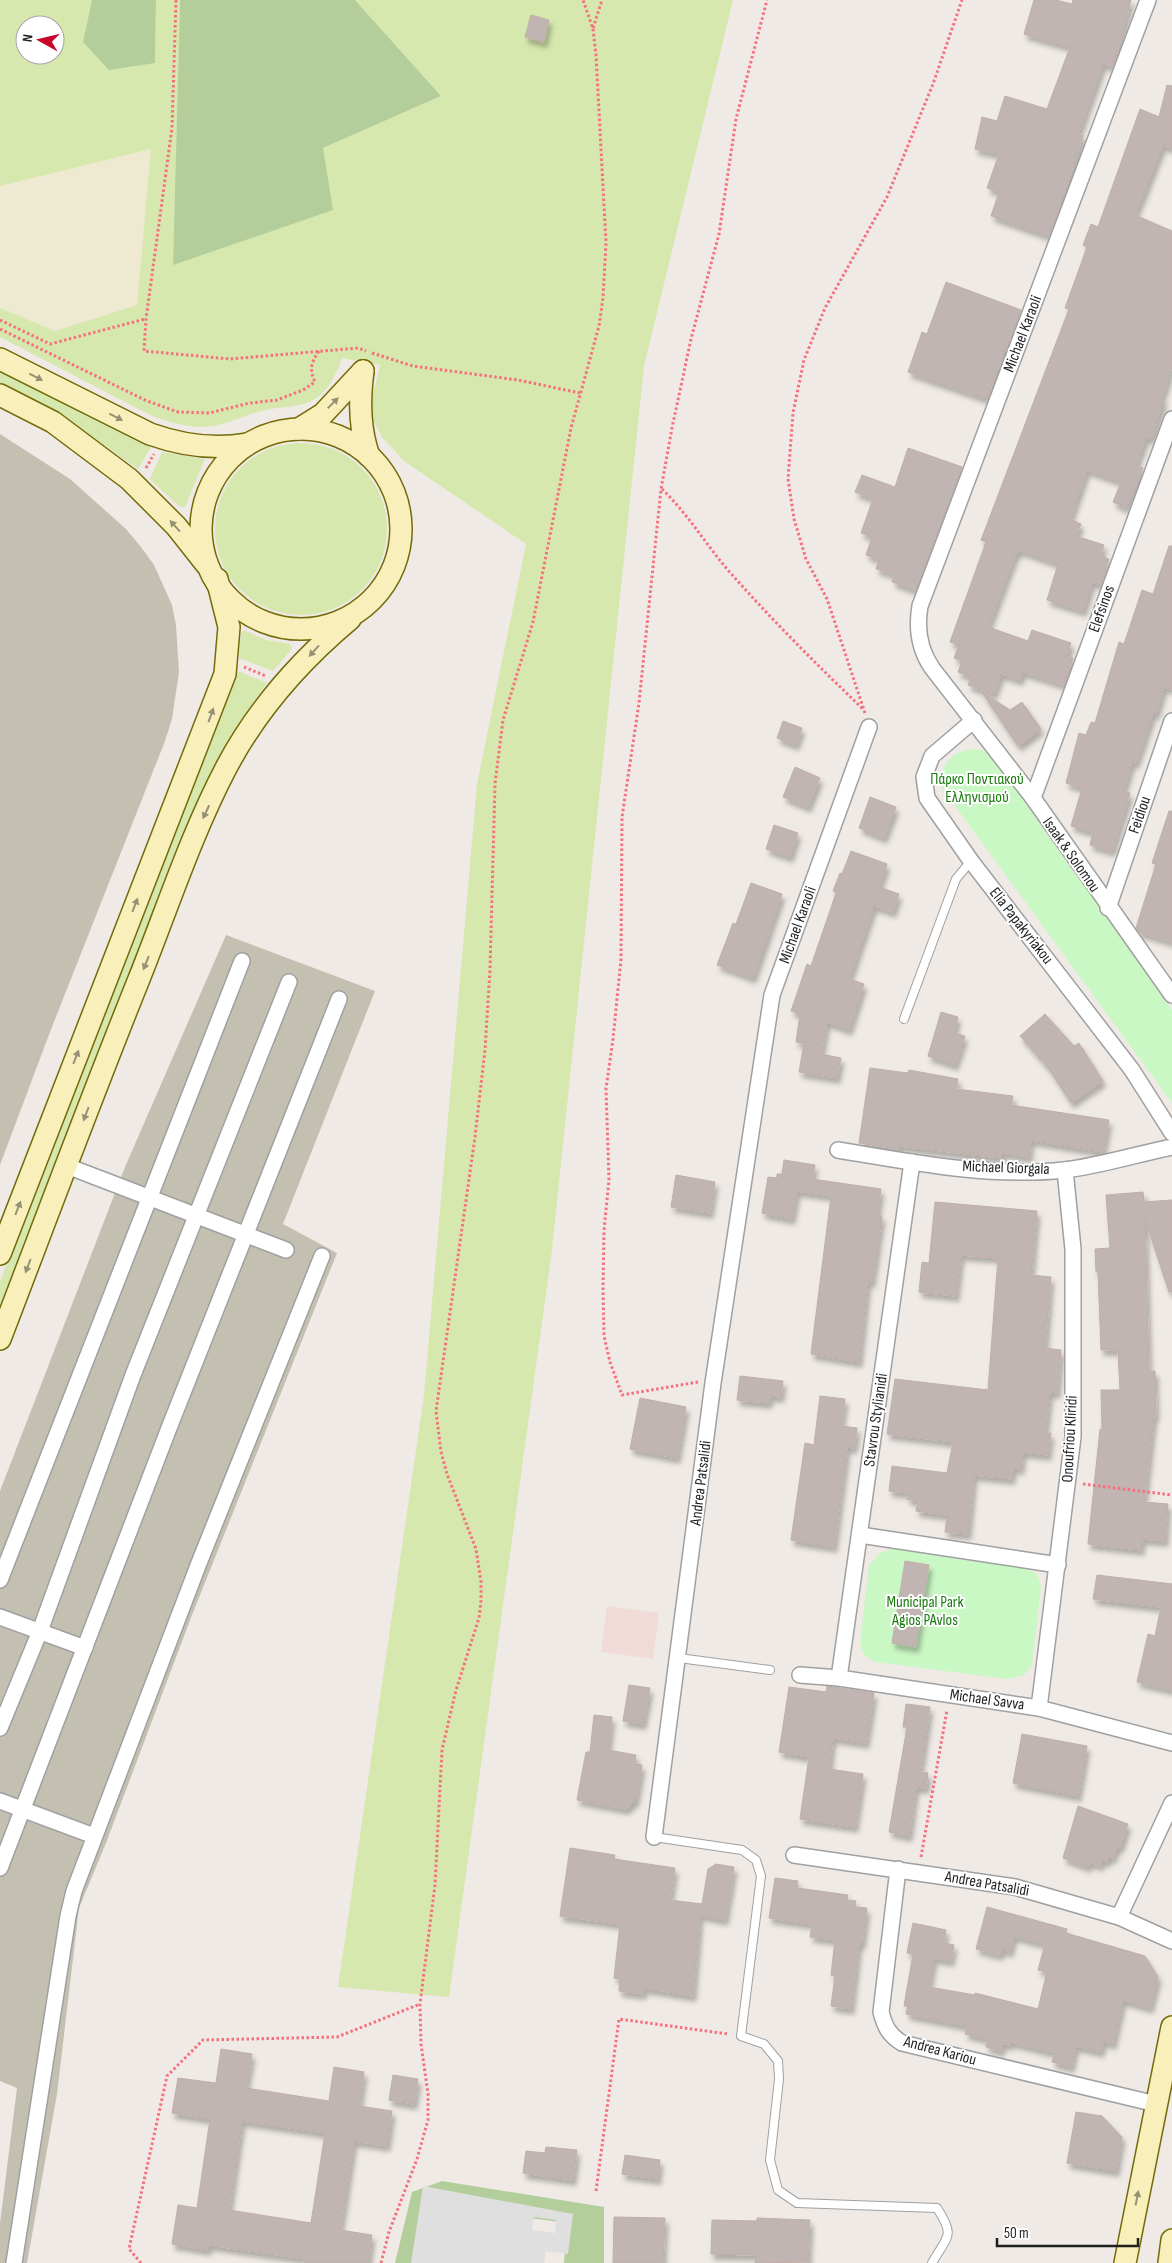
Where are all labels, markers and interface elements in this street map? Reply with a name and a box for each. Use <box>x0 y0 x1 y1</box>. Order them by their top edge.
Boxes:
north arrow <box>15 15 65 65</box>
text: N <box>19 33 37 43</box>
street label: Michael Karaoli <box>1000 293 1046 375</box>
one-way arrow <box>29 373 43 381</box>
one-way arrow <box>327 397 339 409</box>
one-way arrow <box>109 413 123 421</box>
one-way arrow <box>169 520 181 532</box>
street label: Elefsinos <box>1085 583 1119 635</box>
one-way arrow <box>308 645 320 657</box>
one-way arrow <box>207 707 215 722</box>
park label: Πάρκο Ποντιακού Ελληνισμού <box>930 770 1024 807</box>
street label: Feidiou <box>1125 794 1155 836</box>
one-way arrow <box>202 805 210 819</box>
street label: Isaak & Solomou <box>1038 814 1104 896</box>
street label: Michael Karaoli <box>775 884 821 966</box>
street label: Elia Papakyriakou <box>985 884 1057 968</box>
one-way arrow <box>131 897 139 912</box>
one-way arrow <box>141 956 149 970</box>
one-way arrow <box>72 1049 80 1064</box>
one-way arrow <box>82 1107 90 1121</box>
street label: Michael Giorgala <box>962 1157 1050 1179</box>
one-way arrow <box>14 1201 22 1215</box>
one-way arrow <box>24 1259 32 1274</box>
street label: Stavrou Stylianidi <box>860 1372 892 1468</box>
street label: Onoufriou Kliridi <box>1058 1395 1082 1483</box>
street label: Andrea Patsalidi <box>686 1439 716 1528</box>
park label: Municipal Park Agios PAvlos <box>886 1593 964 1630</box>
street label: Michael Savva <box>949 1685 1025 1715</box>
street label: Andrea Patsalidi <box>942 1867 1031 1901</box>
street label: Andrea Kariou <box>901 2032 978 2070</box>
one-way arrow <box>1134 2190 1142 2206</box>
scale bar <box>997 2216 1138 2248</box>
text: 50 m <box>1004 2224 1029 2243</box>

